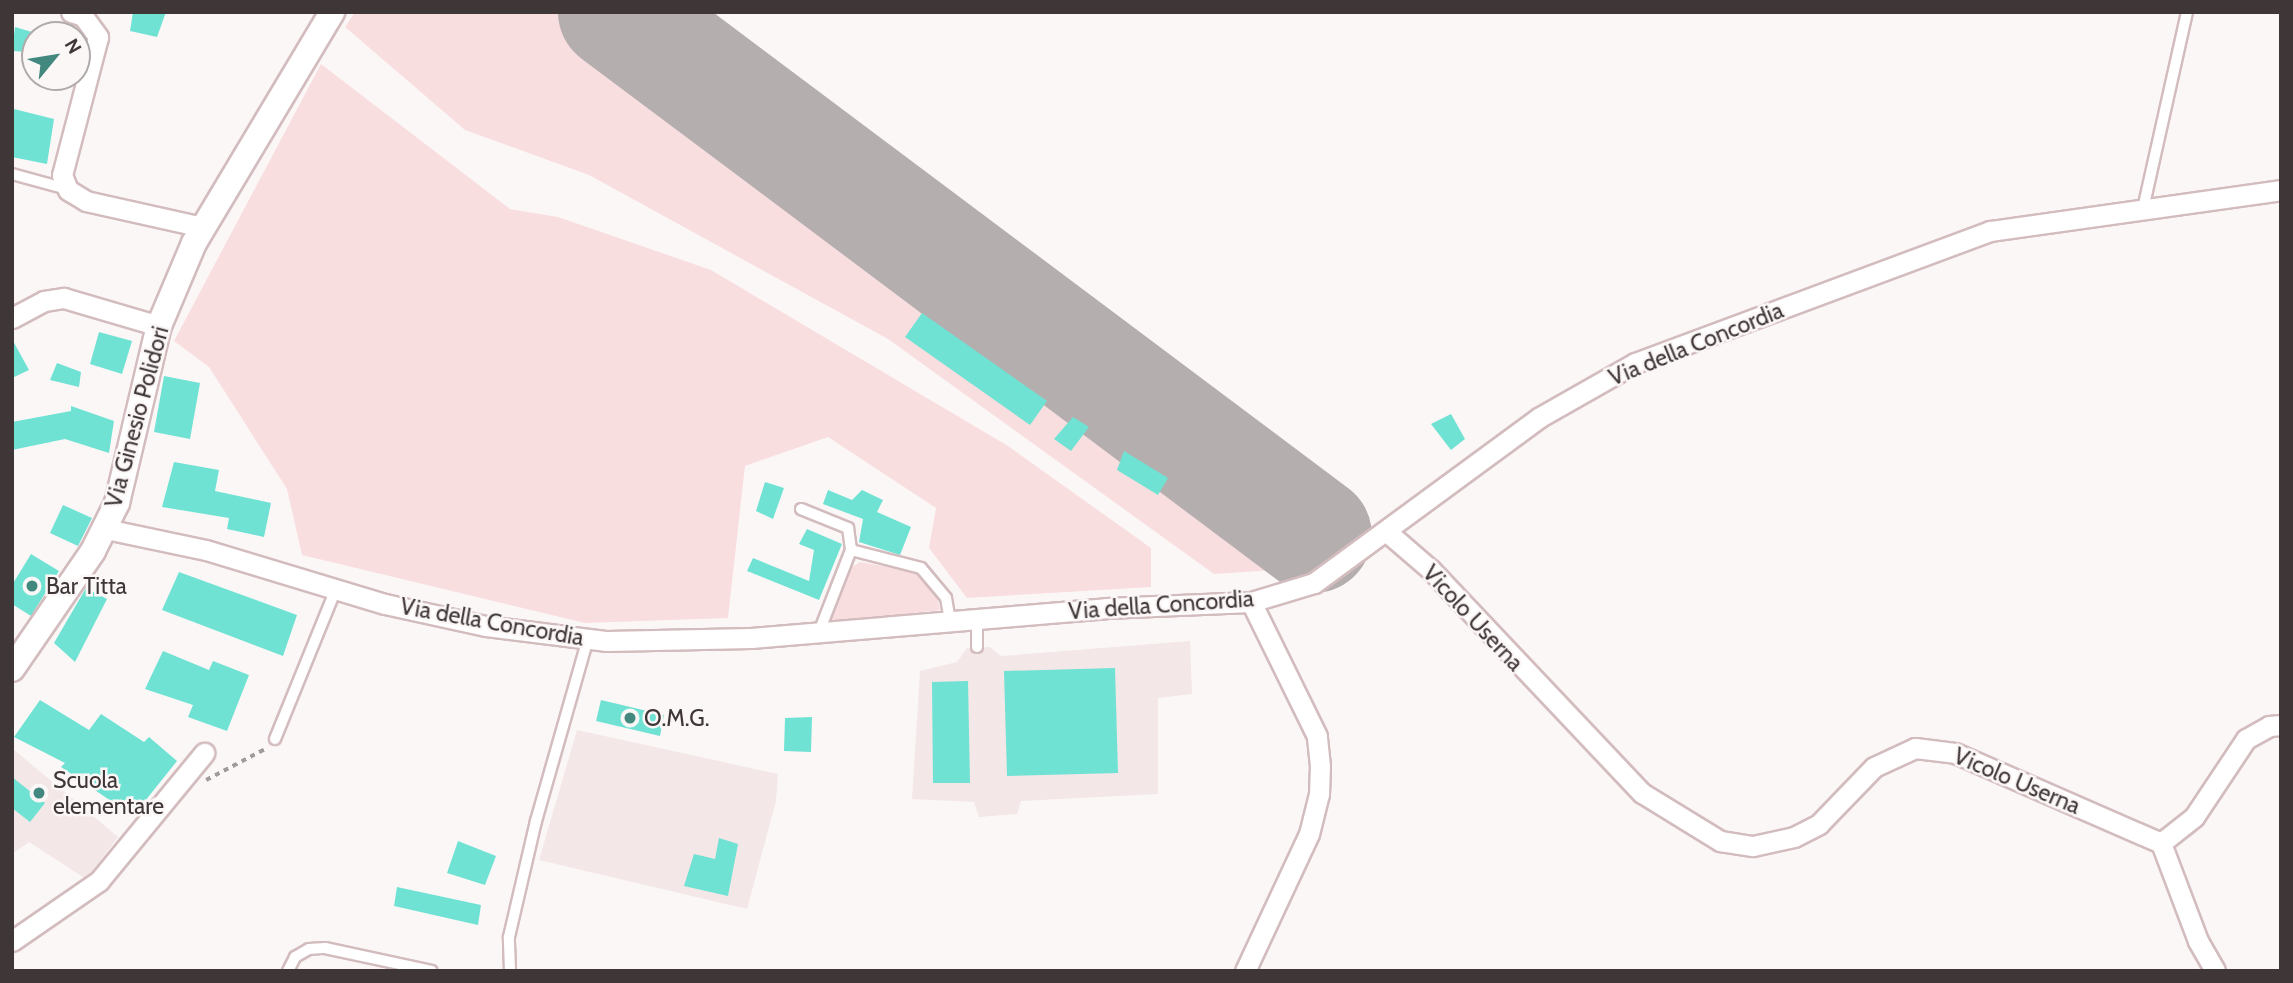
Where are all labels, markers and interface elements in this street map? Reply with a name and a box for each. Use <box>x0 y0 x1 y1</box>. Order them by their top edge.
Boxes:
north arrow <box>21 21 91 91</box>
text: N <box>60 35 86 58</box>
street label: Via della Concordia <box>1605 296 1787 392</box>
street label: Via Ginesio Polidori <box>100 323 174 511</box>
street label: Vicolo Userna <box>1417 559 1529 677</box>
place label: Bar Titta <box>46 572 127 600</box>
marker: Bar Titta <box>24 578 40 594</box>
street label: Via della Concordia <box>1067 585 1255 625</box>
street label: Via della Concordia <box>398 592 586 652</box>
place label: O.M.G. <box>644 704 710 732</box>
marker: O.M.G. <box>622 710 638 726</box>
street label: Vicolo Userna <box>1950 742 2084 820</box>
place label: Scuola elementare <box>53 766 164 820</box>
marker: Scuola elementare <box>31 785 47 801</box>

